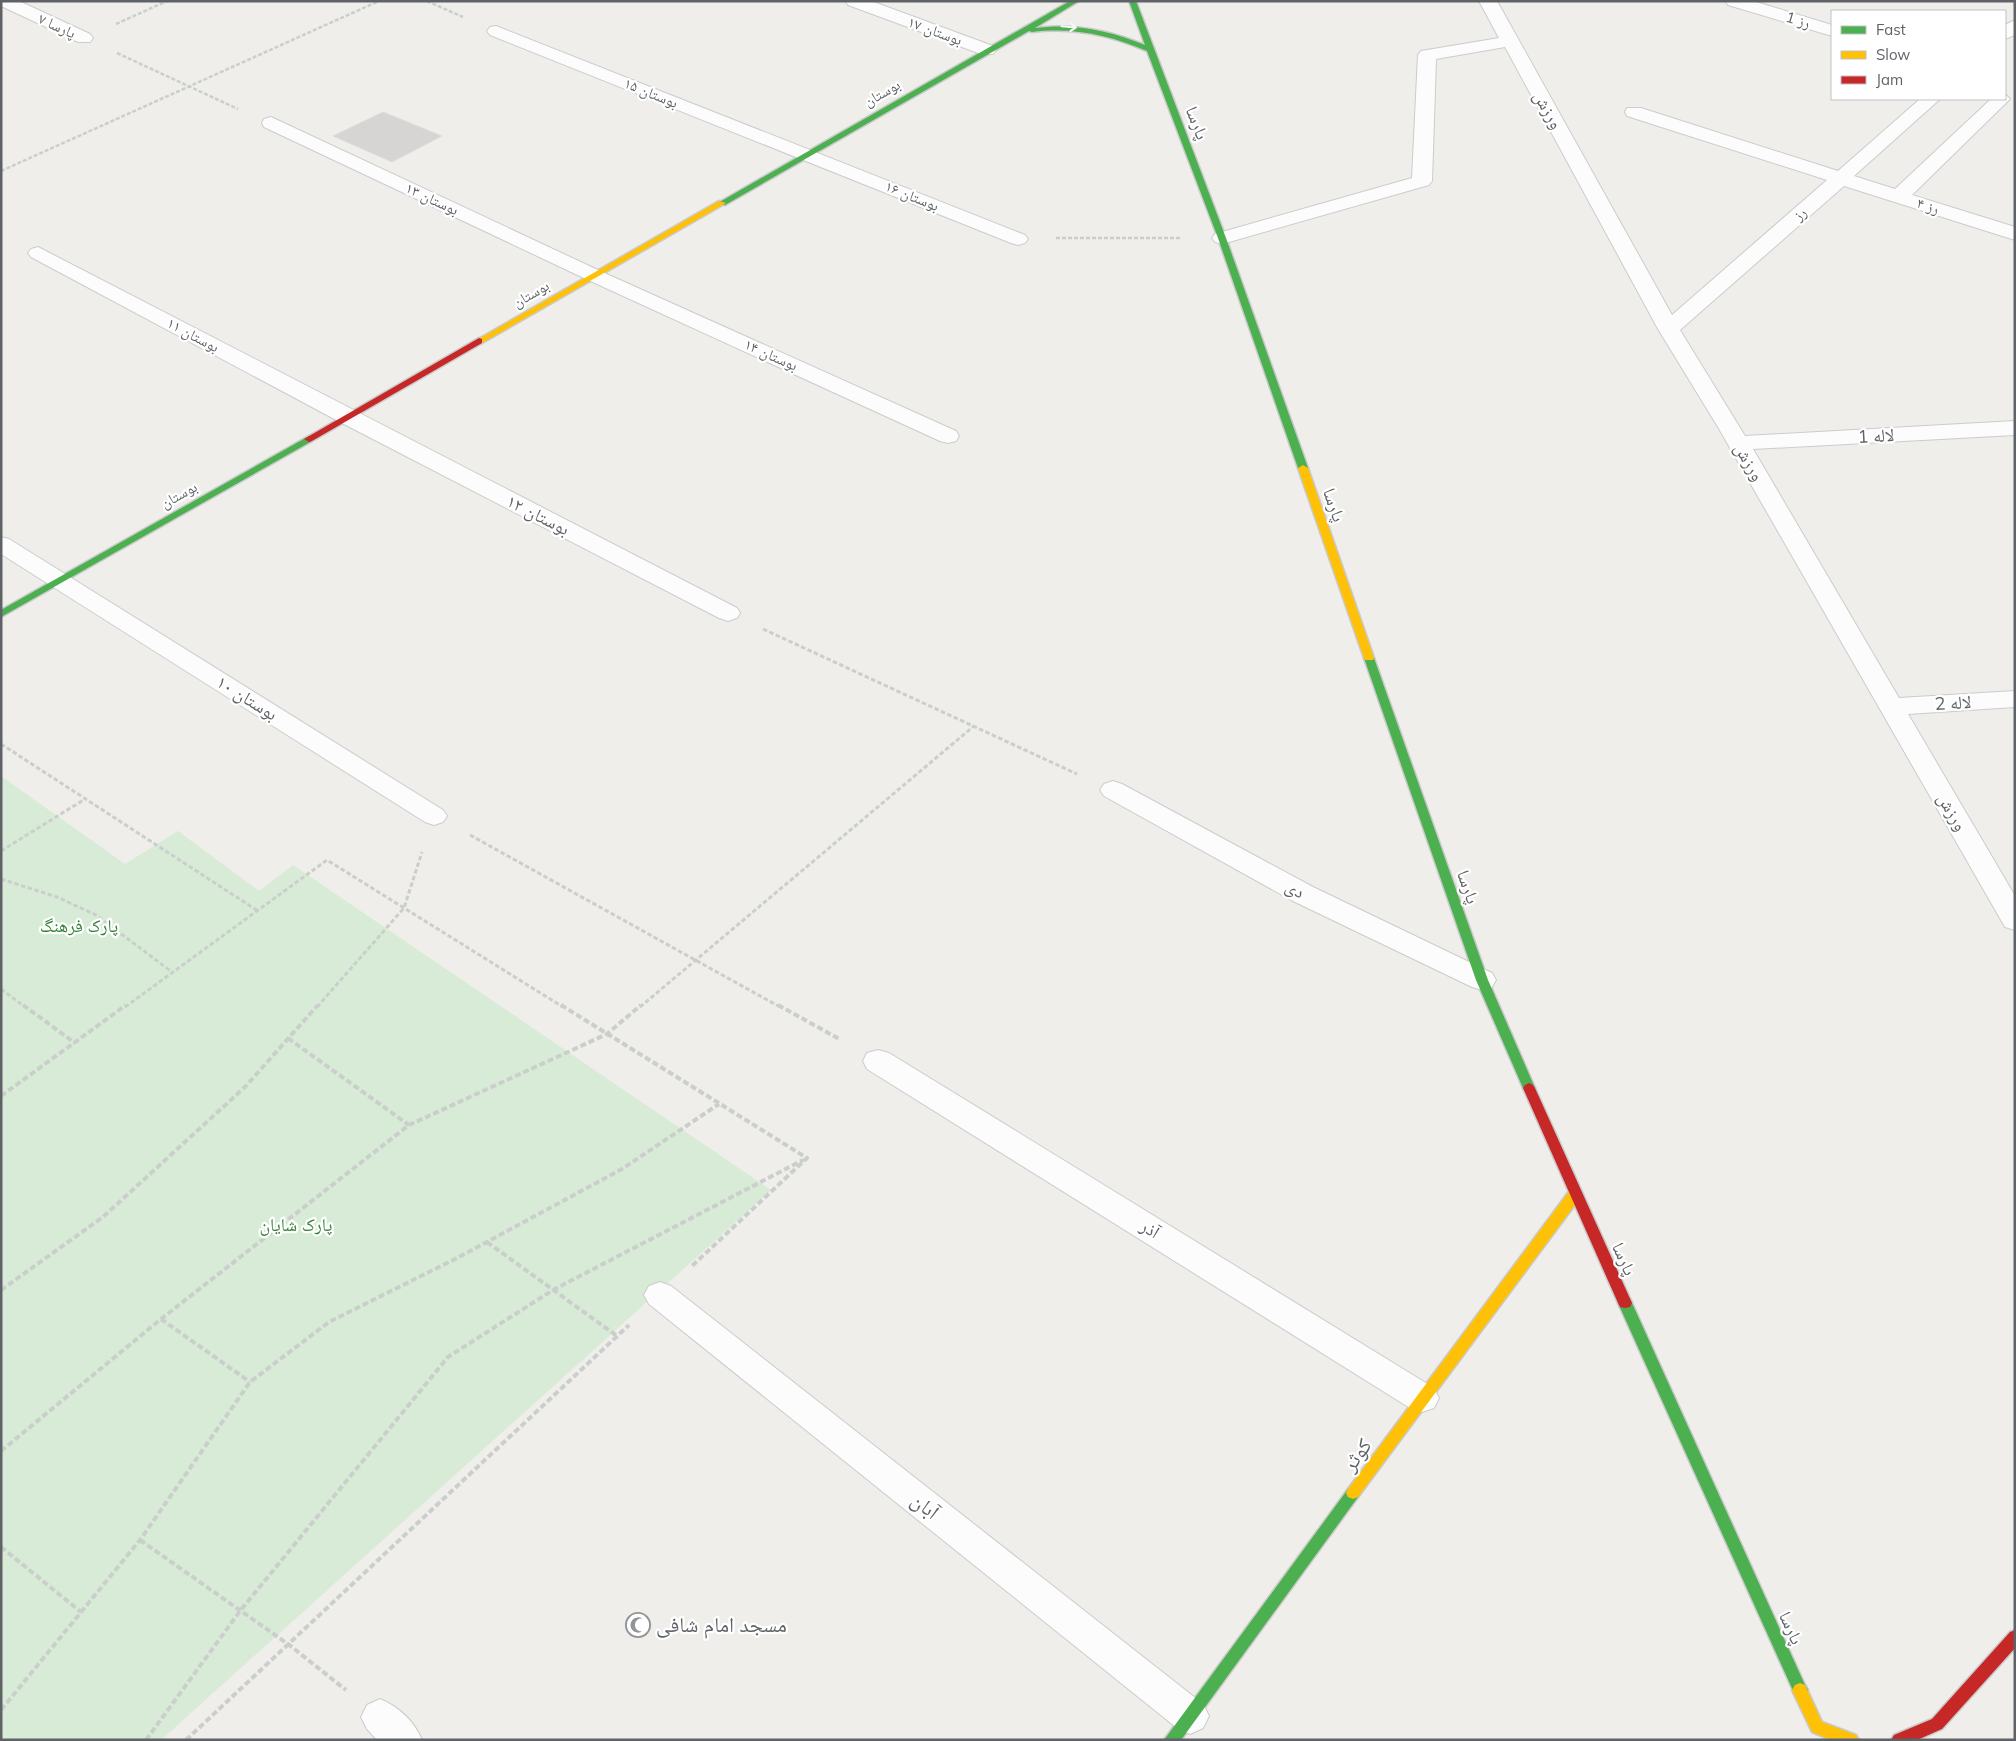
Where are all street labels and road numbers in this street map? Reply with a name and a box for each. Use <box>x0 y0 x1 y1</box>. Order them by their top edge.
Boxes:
street label: رز 1 <box>1784 7 1813 32</box>
street label: پارسا ۷ <box>35 9 79 43</box>
street label: بوستان ۱۷ <box>905 12 965 50</box>
street label: بوستان ۱۵ <box>621 73 681 113</box>
street label: بوستان <box>860 75 904 111</box>
street label: ورزش <box>1529 86 1568 133</box>
street label: پارسا <box>1180 103 1214 143</box>
street label: بوستان ۱۶ <box>882 176 942 216</box>
street label: بوستان ۱۳ <box>402 178 462 220</box>
street label: رز ۴ <box>1915 193 1942 218</box>
street label: رز <box>1788 203 1810 225</box>
street label: بوستان <box>509 276 553 312</box>
street label: بوستان ۱۱ <box>163 313 223 357</box>
street label: بوستان ۱۴ <box>741 334 801 376</box>
street label: لاله 1 <box>1857 423 1895 448</box>
street label: ورزش <box>1729 438 1770 485</box>
street label: بوستان <box>157 477 201 513</box>
street label: پارسا <box>1318 485 1351 525</box>
street label: بوستان ۱۲ <box>503 489 574 540</box>
street label: بوستان ۱۰ <box>212 670 282 725</box>
street label: لاله 2 <box>1934 690 1972 715</box>
street label: ورزش <box>1932 788 1973 835</box>
street label: پارسا <box>1452 867 1485 907</box>
street label: دی <box>1282 874 1309 903</box>
street label: آذر <box>1135 1213 1165 1244</box>
street label: پارسا <box>1607 1239 1642 1279</box>
street label: کوثر <box>1335 1433 1377 1477</box>
street label: آبان <box>906 1486 945 1525</box>
street label: پارسا <box>1774 1608 1809 1648</box>

